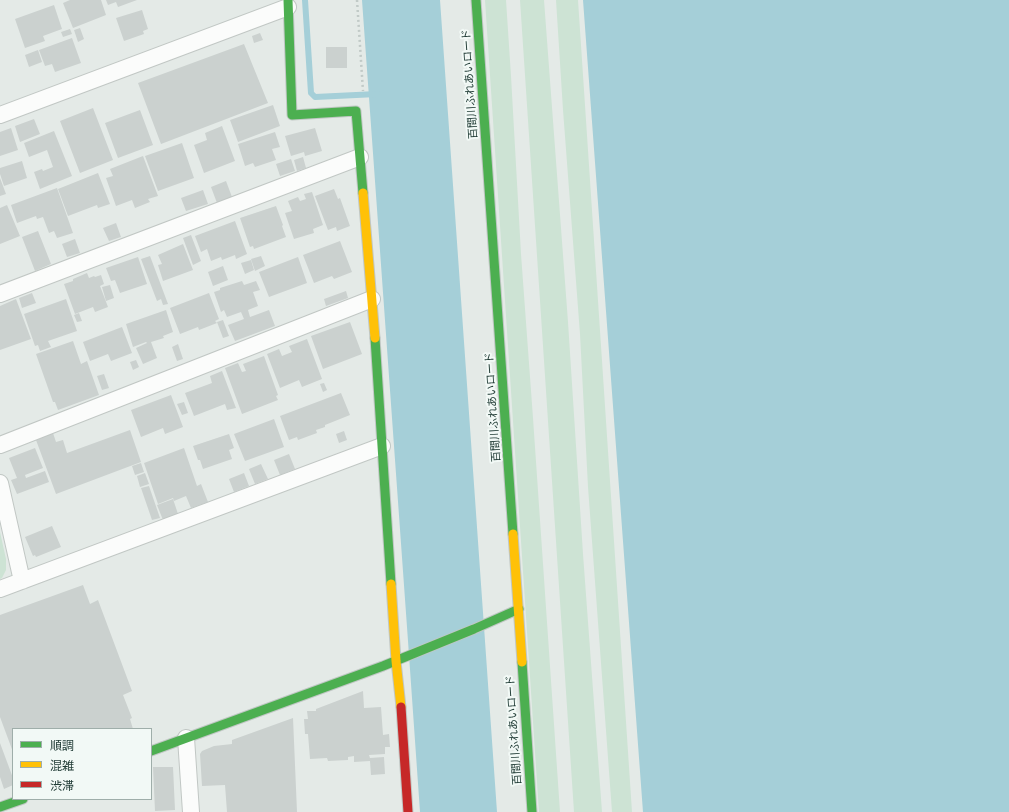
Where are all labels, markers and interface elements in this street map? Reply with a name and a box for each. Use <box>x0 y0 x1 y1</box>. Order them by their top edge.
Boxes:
street label: 百間川ふれあいロード <box>460 29 480 139</box>
street label: 百間川ふれあいロード <box>483 352 503 462</box>
street label: 百間川ふれあいロード <box>504 675 524 785</box>
legend <box>12 728 152 800</box>
text: 順調 <box>50 739 74 753</box>
text: 混雑 <box>50 759 74 773</box>
text: 渋滞 <box>50 779 74 793</box>

